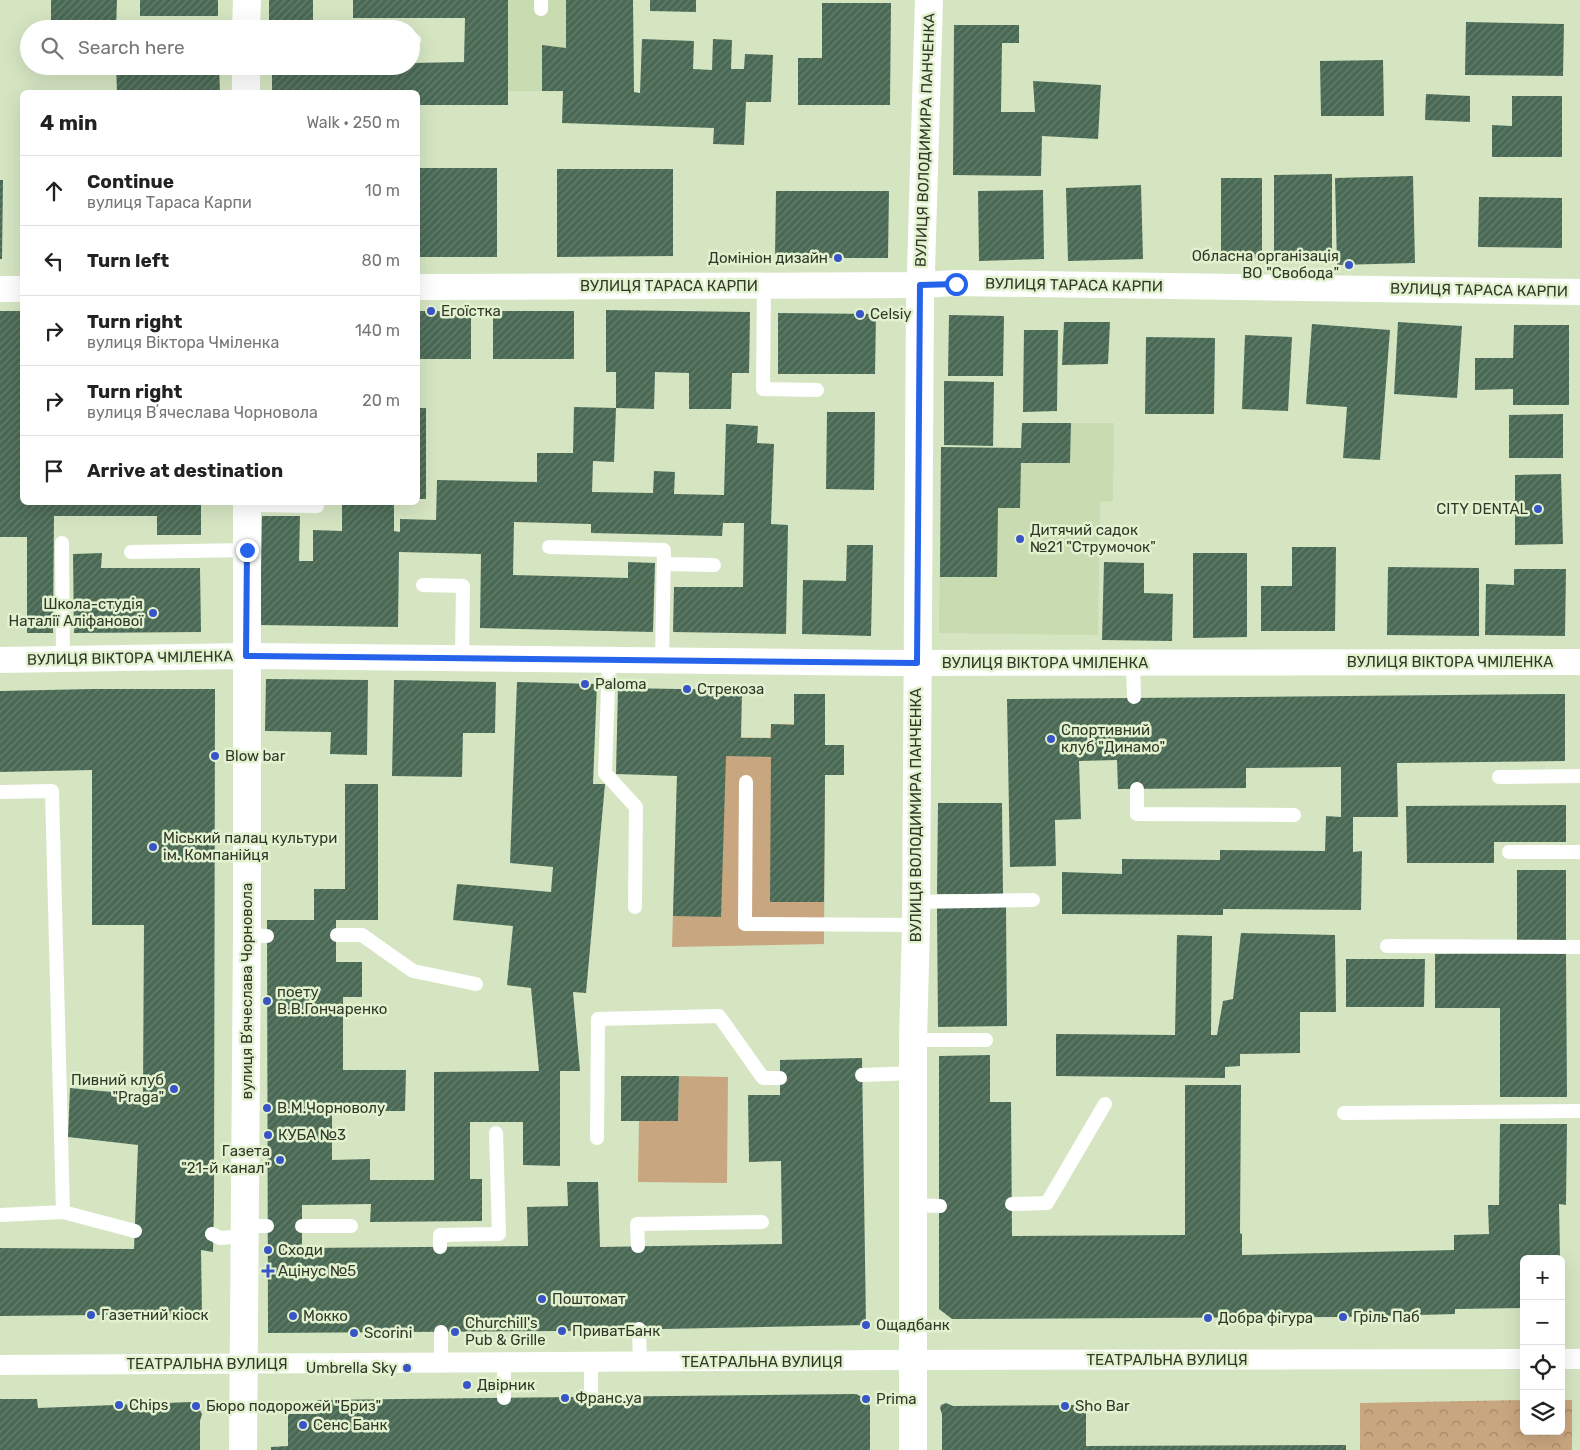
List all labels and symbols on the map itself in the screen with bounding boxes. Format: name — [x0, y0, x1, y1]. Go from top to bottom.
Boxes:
street label: ВУЛИЦЯ ВОЛОДИМИРА ПАНЧЕНКА — [912, 13, 938, 267]
place label: Обласна організація ВО "Свобода" — [1192, 247, 1339, 282]
place label: Домініон дизайн — [708, 249, 828, 267]
marker: Домініон дизайн — [832, 252, 844, 264]
marker: Обласна організація ВО "Свобода" — [1343, 259, 1355, 271]
route start — [945, 273, 968, 296]
street label: ВУЛИЦЯ ТАРАСА КАРПИ — [985, 274, 1163, 296]
street label: ВУЛИЦЯ ТАРАСА КАРПИ — [580, 277, 758, 295]
street label: ВУЛИЦЯ ТАРАСА КАРПИ — [1390, 279, 1568, 301]
place label: Егоїстка — [441, 302, 501, 320]
marker: Егоїстка — [425, 305, 437, 317]
place label: Celsiy — [870, 305, 912, 323]
marker: Celsiy — [854, 308, 866, 320]
place label: CITY DENTAL — [1436, 500, 1529, 518]
marker: CITY DENTAL — [1532, 503, 1544, 515]
place label: Дитячий садок №21 "Струмочок" — [1030, 521, 1156, 556]
marker: Дитячий садок №21 "Струмочок" — [1014, 533, 1026, 545]
route end — [236, 539, 259, 562]
place label: Школа-студія Наталії Аліфанової — [9, 595, 143, 630]
marker: Школа-студія Наталії Аліфанової — [147, 607, 159, 619]
street label: ВУЛИЦЯ ВІКТОРА ЧМІЛЕНКА — [27, 647, 233, 669]
street label: ВУЛИЦЯ ВІКТОРА ЧМІЛЕНКА — [1347, 653, 1553, 671]
street label: ВУЛИЦЯ ВІКТОРА ЧМІЛЕНКА — [942, 654, 1148, 672]
place label: Paloma — [595, 675, 647, 693]
marker: Paloma — [579, 678, 591, 690]
place label: Стрекоза — [697, 680, 764, 698]
marker: Стрекоза — [681, 683, 693, 695]
street label: ВУЛИЦЯ ВОЛОДИМИРА ПАНЧЕНКА — [907, 688, 925, 942]
place label: Спортивний клуб "Динамо" — [1061, 721, 1165, 756]
marker: Спортивний клуб "Динамо" — [1045, 733, 1057, 745]
place label: Blow bar — [225, 747, 286, 765]
marker: Blow bar — [209, 750, 221, 762]
place label: Міський палац культури ім. Компанійця — [163, 829, 337, 864]
marker: Міський палац культури ім. Компанійця — [147, 841, 159, 853]
street label: вулиця Вʼячеслава Чорновола — [238, 883, 256, 1099]
place label: поету В.В.Гончаренко — [277, 983, 387, 1018]
marker: поету В.В.Гончаренко — [261, 995, 273, 1007]
place label: Пивний клуб "Praga" — [71, 1071, 164, 1106]
marker: Пивний клуб "Praga" — [168, 1083, 180, 1095]
place label: В.М.Чорноволу — [277, 1099, 385, 1117]
marker: В.М.Чорноволу — [261, 1102, 273, 1114]
place label: КУБА №3 — [278, 1126, 346, 1144]
marker: КУБА №3 — [262, 1129, 274, 1141]
place label: Газета "21-й канал" — [181, 1142, 270, 1177]
marker: Газета "21-й канал" — [274, 1154, 286, 1166]
place label: Сходи — [278, 1241, 323, 1259]
marker: Сходи — [262, 1244, 274, 1256]
place label: Ацінус №5 — [278, 1262, 356, 1280]
marker: Ацінус №5 — [262, 1265, 274, 1277]
place label: Поштомат — [552, 1290, 626, 1308]
marker: Поштомат — [536, 1293, 548, 1305]
place label: Газетний кіоск — [101, 1306, 209, 1324]
place label: Мокко — [303, 1307, 348, 1325]
place label: Гріль Паб — [1353, 1308, 1420, 1326]
marker: Газетний кіоск — [85, 1309, 97, 1321]
place label: Добра фігура — [1218, 1309, 1313, 1327]
marker: Мокко — [287, 1310, 299, 1322]
marker: Гріль Паб — [1337, 1311, 1349, 1323]
marker: Добра фігура — [1202, 1312, 1214, 1324]
place label: Churchill's Pub & Grille — [465, 1314, 546, 1349]
place label: Ощадбанк — [876, 1316, 950, 1334]
marker: Ощадбанк — [860, 1319, 872, 1331]
place label: ПриватБанк — [572, 1322, 660, 1340]
place label: Scorini — [364, 1324, 412, 1342]
marker: ПриватБанк — [556, 1325, 568, 1337]
marker: Churchill's Pub & Grille — [449, 1326, 461, 1338]
marker: Scorini — [348, 1327, 360, 1339]
street label: ТЕАТРАЛЬНА ВУЛИЦЯ — [1086, 1351, 1248, 1369]
street label: ТЕАТРАЛЬНА ВУЛИЦЯ — [681, 1353, 843, 1371]
street label: ТЕАТРАЛЬНА ВУЛИЦЯ — [126, 1355, 288, 1373]
place label: Umbrella Sky — [306, 1359, 397, 1377]
marker: Umbrella Sky — [401, 1362, 413, 1374]
place label: Двірник — [477, 1376, 535, 1394]
marker: Двірник — [461, 1379, 473, 1391]
place label: Франс.уа — [575, 1389, 642, 1407]
place label: Prima — [876, 1390, 917, 1408]
marker: Франс.уа — [559, 1392, 571, 1404]
marker: Prima — [860, 1393, 872, 1405]
place label: Chips — [129, 1396, 169, 1414]
place label: Бюро подорожей "Бриз" — [206, 1397, 381, 1415]
place label: Sho Bar — [1075, 1397, 1130, 1415]
marker: Chips — [113, 1399, 125, 1411]
marker: Бюро подорожей "Бриз" — [190, 1400, 202, 1412]
marker: Sho Bar — [1059, 1400, 1071, 1412]
place label: Сенс Банк — [313, 1416, 388, 1434]
marker: Сенс Банк — [297, 1419, 309, 1431]

